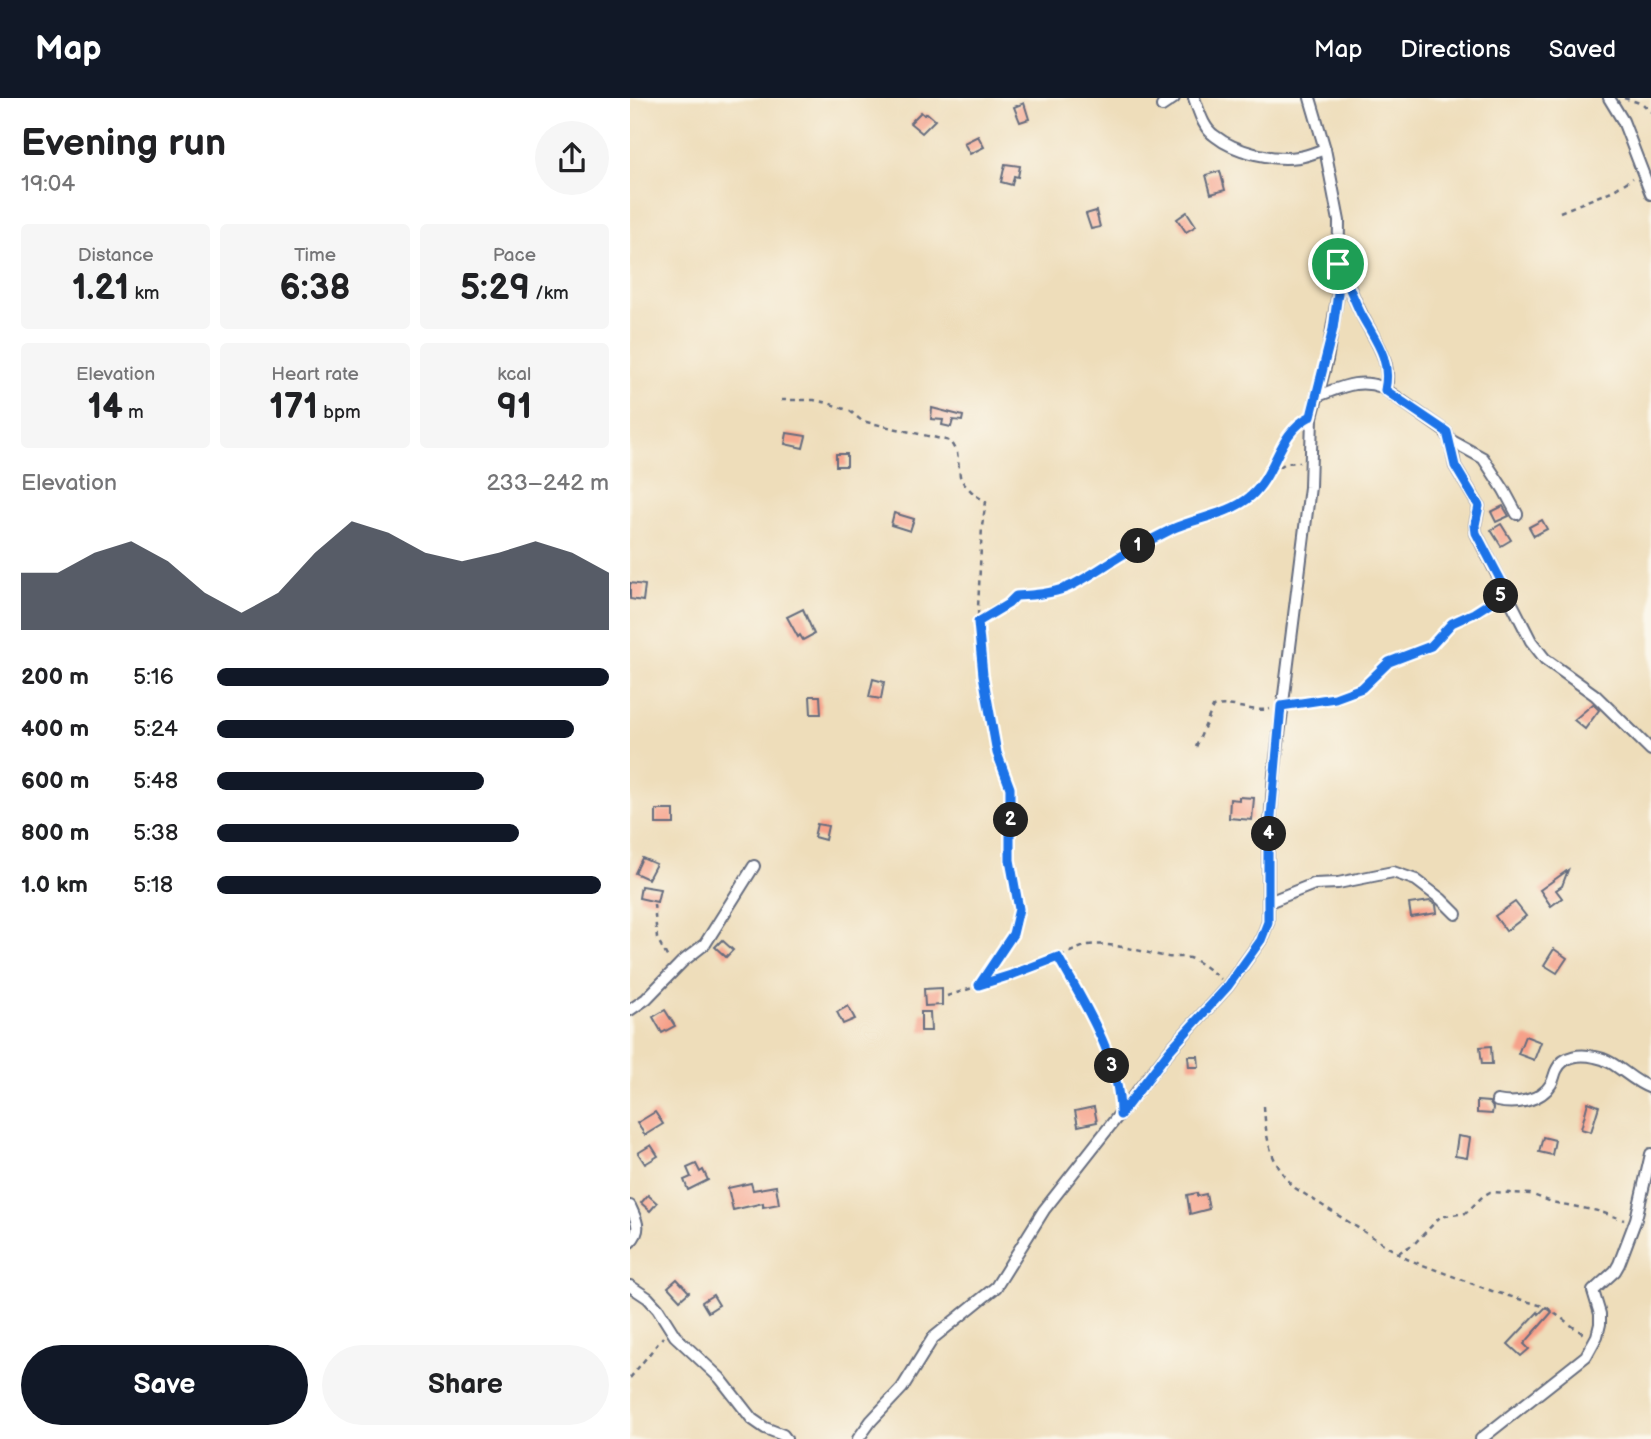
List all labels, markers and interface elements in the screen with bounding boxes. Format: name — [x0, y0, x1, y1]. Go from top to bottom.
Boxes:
text: Map — [35, 29, 101, 69]
text: Map — [1314, 35, 1362, 64]
text: Directions — [1400, 35, 1511, 64]
text: Saved — [1549, 35, 1616, 64]
text: Evening run — [21, 121, 226, 166]
button: share — [535, 121, 609, 195]
text: 19:04 — [21, 170, 75, 198]
pin — [1308, 234, 1368, 294]
text: Distance — [78, 244, 154, 267]
text: Time — [294, 244, 336, 267]
text: Pace — [493, 244, 536, 267]
icon: arrive — [1319, 245, 1357, 283]
text: 1.21 — [72, 267, 129, 310]
text: 6:38 — [279, 267, 351, 310]
text: 5:29 — [460, 267, 530, 310]
text: km — [129, 282, 159, 305]
text: /km — [530, 282, 569, 305]
text: Elevation — [76, 363, 155, 386]
text: Heart rate — [271, 363, 359, 386]
text: kcal — [497, 363, 531, 386]
text: 14 — [88, 386, 123, 429]
text: 171 — [269, 386, 318, 429]
text: 91 — [497, 386, 532, 429]
text: m — [123, 401, 144, 424]
text: bpm — [318, 401, 361, 424]
text: Elevation — [21, 469, 117, 497]
text: 233–242 m — [486, 469, 609, 497]
pin: 1 — [1120, 528, 1156, 564]
text: 1 — [1134, 534, 1142, 557]
pin: 5 — [1484, 578, 1518, 614]
text: 5 — [1495, 584, 1506, 607]
text: 200 m — [21, 663, 89, 691]
text: 5:16 — [133, 663, 174, 691]
text: 400 m — [21, 715, 89, 743]
text: 5:24 — [133, 715, 178, 743]
text: 600 m — [21, 767, 89, 795]
text: 5:48 — [133, 767, 178, 795]
pin: 2 — [994, 802, 1028, 838]
text: 2 — [1005, 808, 1016, 831]
pin: 4 — [1252, 816, 1286, 852]
text: 800 m — [21, 819, 89, 847]
text: 5:38 — [133, 819, 178, 847]
text: 4 — [1263, 822, 1274, 845]
text: 1.0 km — [21, 871, 88, 899]
text: 5:18 — [133, 871, 173, 899]
pin: 3 — [1094, 1048, 1130, 1084]
text: 3 — [1106, 1054, 1117, 1077]
button: Save — [21, 1345, 308, 1425]
button: Share — [322, 1345, 609, 1425]

